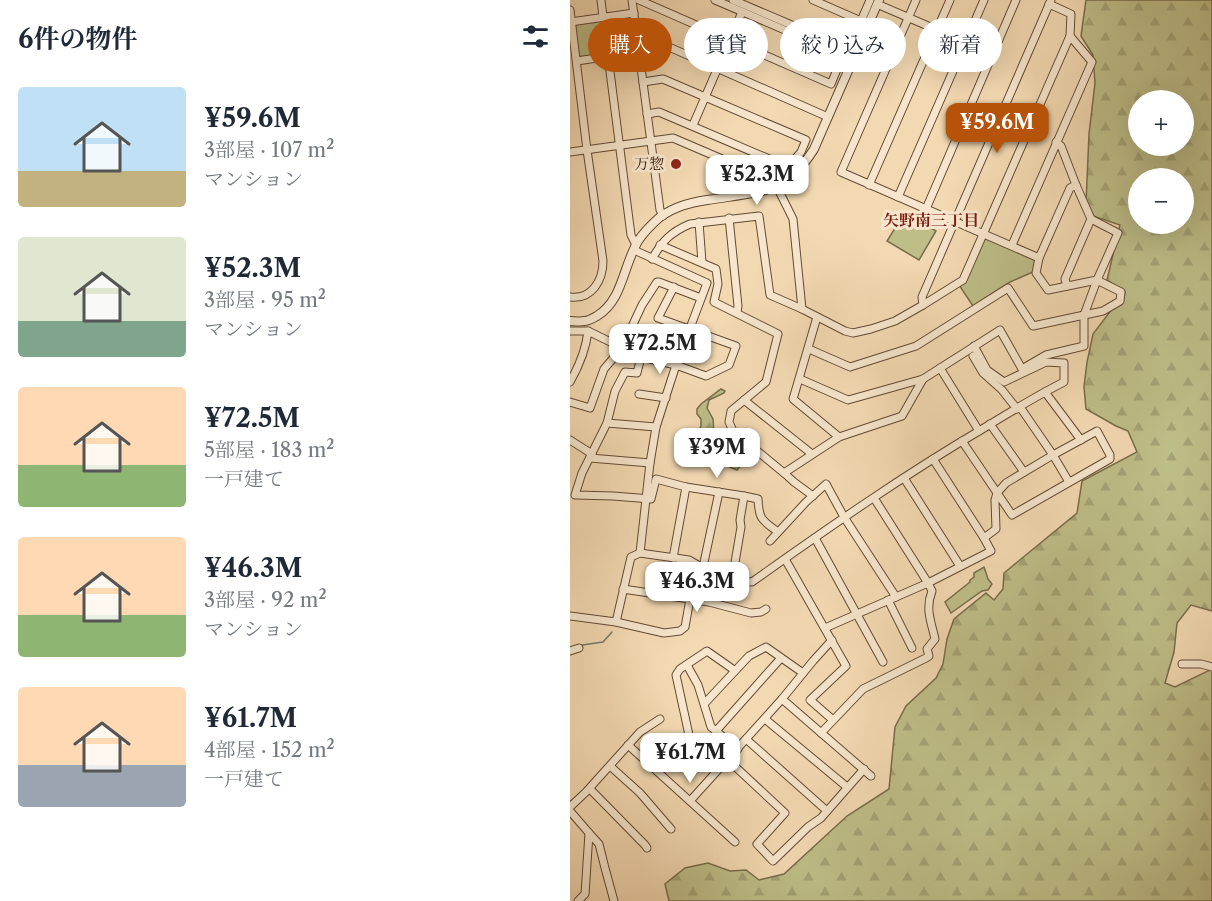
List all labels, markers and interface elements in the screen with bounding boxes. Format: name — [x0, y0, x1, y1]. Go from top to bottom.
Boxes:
chip: 購入 — [588, 18, 672, 72]
chip: 賃貸 — [684, 18, 768, 72]
chip: 絞り込み — [780, 18, 906, 72]
chip: 新着 — [918, 18, 1002, 72]
icon: filters — [519, 20, 552, 53]
text: 6件の物件 — [18, 23, 138, 55]
map controls — [1128, 90, 1194, 234]
button: + — [1128, 90, 1194, 156]
text: ¥59.6M — [204, 102, 301, 134]
pin: ¥59.6M — [948, 103, 1046, 154]
text: ¥59.6M — [960, 110, 1034, 134]
icon: home — [66, 111, 138, 183]
text: 3部屋 · 107 m² — [204, 138, 334, 162]
place label: 万惣 — [634, 154, 664, 173]
pin: ¥52.3M — [708, 155, 806, 206]
marker: 万惣 — [669, 157, 683, 171]
text: ¥52.3M — [720, 162, 794, 186]
text: マンション — [204, 167, 303, 191]
button: − — [1128, 168, 1194, 234]
district label: 矢野南三丁目 — [883, 210, 979, 230]
text: ¥52.3M — [204, 252, 301, 284]
icon: home — [66, 261, 138, 333]
text: 3部屋 · 95 m² — [204, 288, 326, 312]
text: マンション — [204, 317, 303, 341]
pin: ¥72.5M — [611, 324, 709, 375]
text: ¥72.5M — [623, 331, 697, 355]
text: ¥72.5M — [204, 402, 300, 434]
icon: home — [66, 411, 138, 483]
pin: ¥39M — [681, 428, 753, 479]
text: ¥39M — [688, 435, 746, 459]
text: 5部屋 · 183 m² — [204, 438, 335, 462]
text: 一戸建て — [204, 467, 284, 491]
text: ¥46.3M — [204, 552, 302, 584]
icon: home — [66, 561, 138, 633]
pin: ¥46.3M — [648, 562, 746, 613]
text: ¥46.3M — [659, 569, 735, 593]
text: 3部屋 · 92 m² — [204, 588, 327, 612]
text: マンション — [204, 617, 303, 641]
text: ¥61.7M — [204, 702, 297, 734]
icon: home — [66, 711, 138, 783]
pin: ¥61.7M — [641, 733, 739, 784]
text: 4部屋 · 152 m² — [204, 738, 335, 762]
text: ¥61.7M — [654, 740, 726, 764]
text: 一戸建て — [204, 767, 284, 791]

